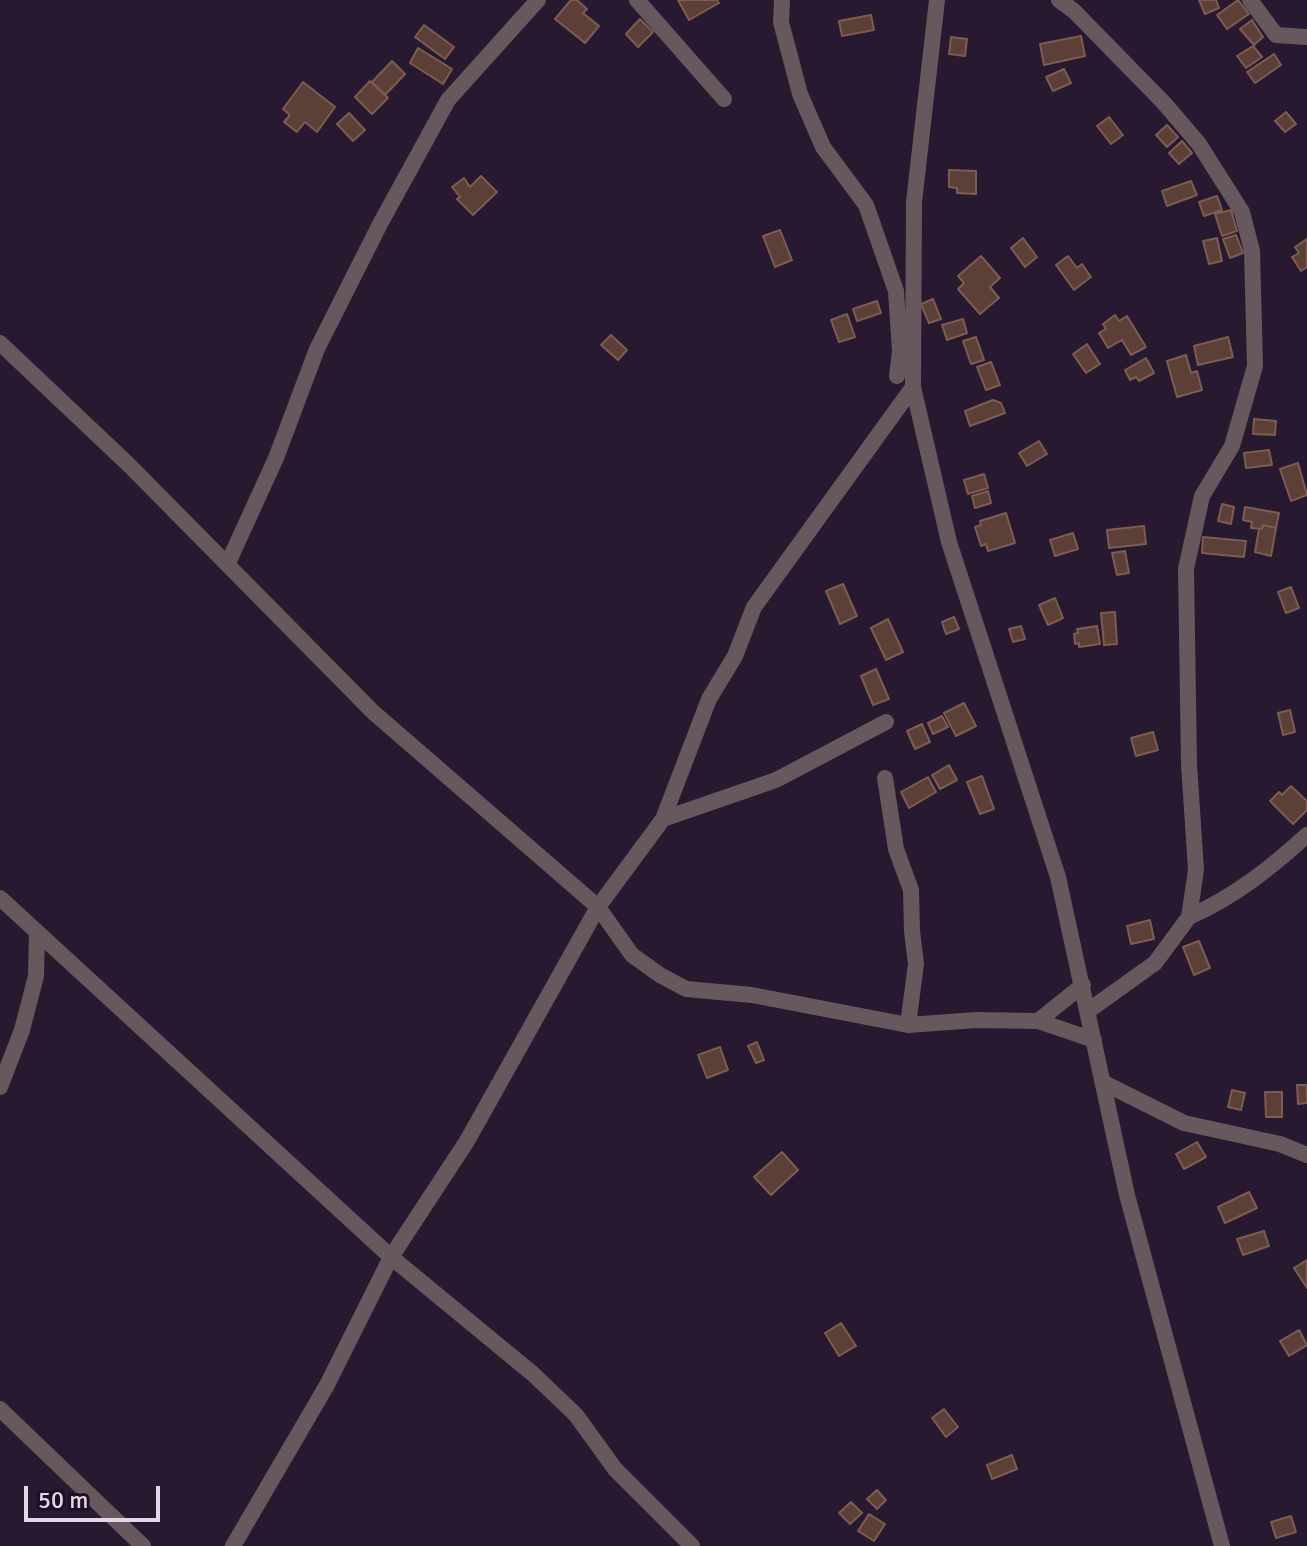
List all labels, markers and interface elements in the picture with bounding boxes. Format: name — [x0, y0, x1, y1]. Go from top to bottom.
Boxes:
scale bar — [28, 1470, 164, 1520]
text: 50 m — [38, 1485, 88, 1515]

